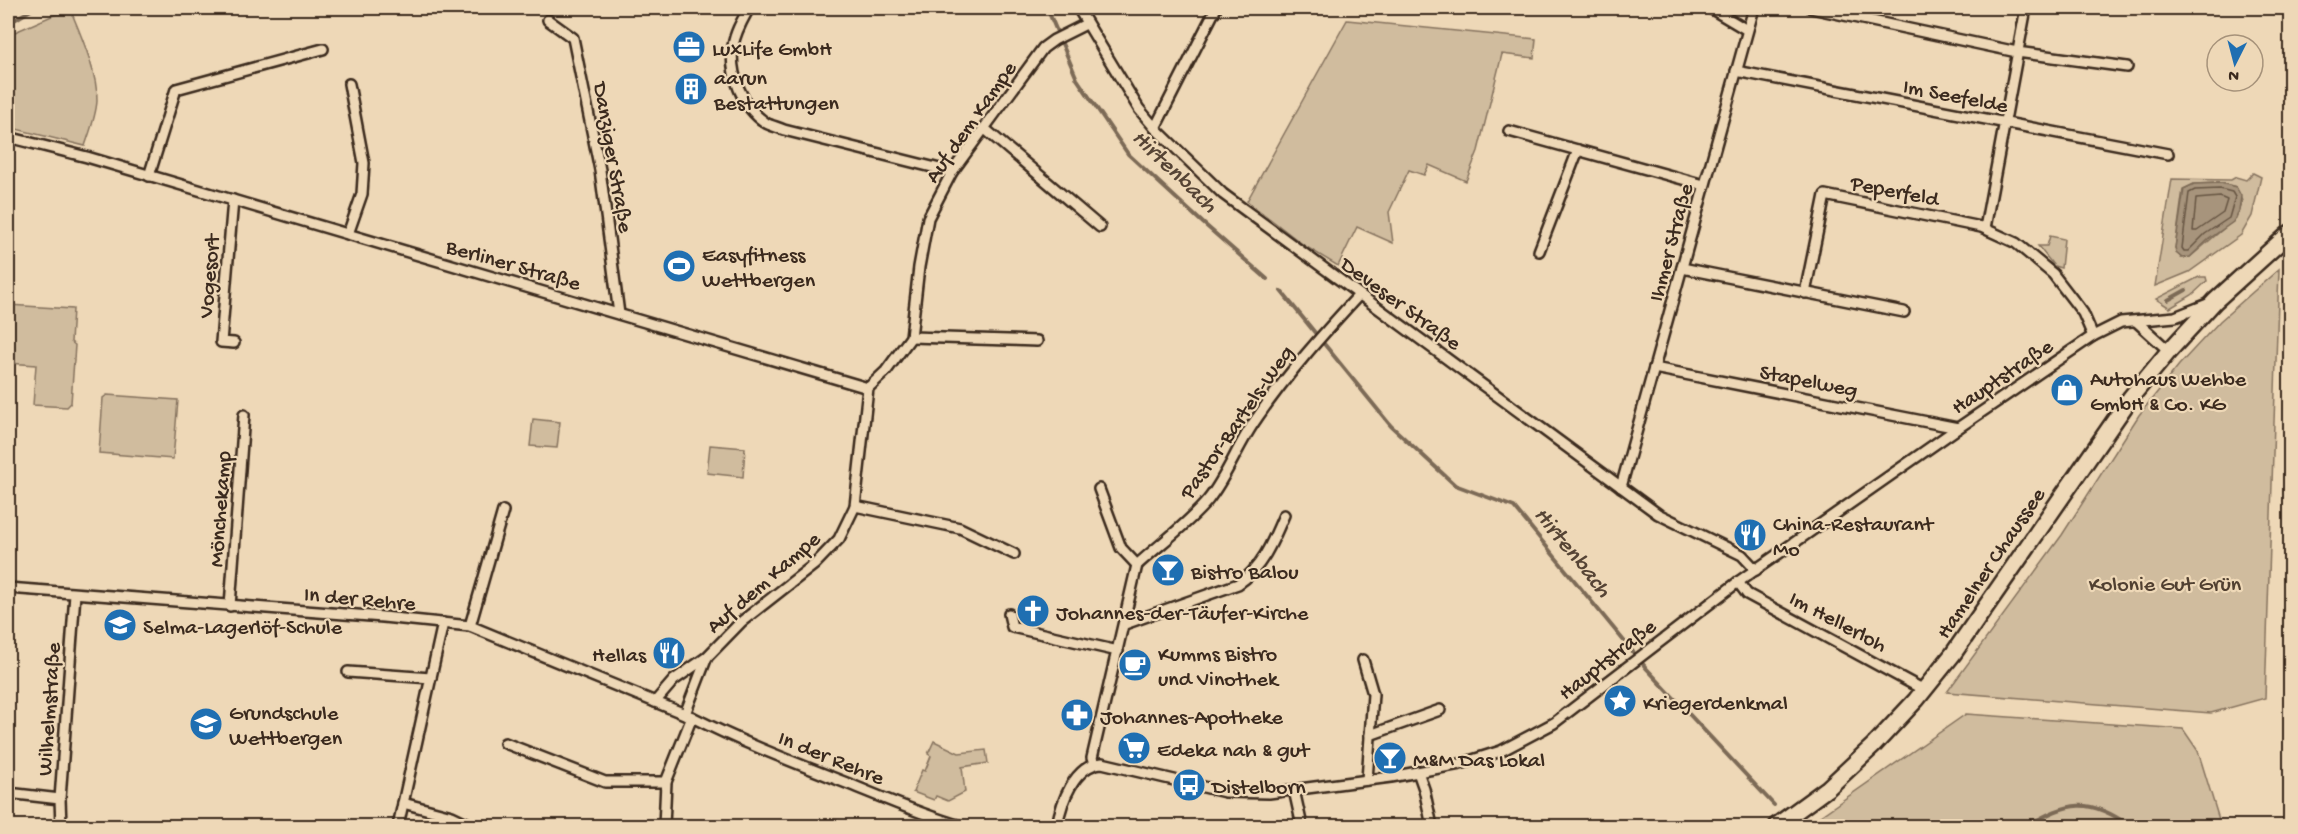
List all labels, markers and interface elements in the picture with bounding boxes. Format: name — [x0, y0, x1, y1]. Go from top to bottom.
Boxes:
office icon: LuxLife GmbH — [671, 29, 707, 65]
north arrow — [2205, 33, 2265, 93]
place label: LuxLife GmbH — [712, 38, 832, 64]
street label: Auf dem Kampe — [921, 57, 1024, 189]
text: N — [2227, 64, 2240, 84]
place label: aarun Bestattungen — [713, 67, 840, 118]
building icon: aarun Bestattungen — [673, 71, 709, 107]
street label: Im Seefelde — [1901, 75, 2010, 121]
street label: Danziger Straße — [585, 78, 637, 236]
water label: Hirtenbach — [1125, 125, 1223, 221]
street label: Peperfeld — [1847, 171, 1943, 215]
street label: Ihmer Straße — [1645, 181, 1701, 305]
street label: Vogesort — [194, 231, 228, 320]
street label: Berliner Straße — [442, 235, 584, 299]
place label: Easyfitness Wettbergen — [702, 244, 816, 295]
sports icon: Easyfitness Wettbergen — [661, 248, 697, 284]
street label: Deveser Straße — [1332, 251, 1466, 358]
street label: Hauptstraße — [1948, 335, 2059, 422]
street label: Pastor-Bartels-Weg — [1175, 341, 1301, 506]
street label: Stapelweg — [1757, 361, 1859, 405]
place label: Autohaus Wehbe GmbH & Co. KG — [2090, 368, 2247, 419]
shop icon: Autohaus Wehbe GmbH & Co. KG — [2049, 372, 2085, 408]
street label: Mönchekamp — [205, 450, 239, 568]
street label: Hamelner Chaussee — [1932, 483, 2053, 645]
water label: Hirtenbach — [1526, 502, 1617, 605]
place label: China-Restaurant Mo — [1773, 513, 1935, 564]
restaurant icon: China-Restaurant Mo — [1732, 517, 1768, 553]
street label: Auf dem Kampe — [702, 527, 827, 641]
bar icon: Bistro Balou — [1150, 552, 1186, 588]
place label: Bistro Balou — [1190, 561, 1299, 587]
park label: Kolonie Gut Grün — [2089, 573, 2242, 599]
street label: In der Rehre — [303, 583, 417, 619]
street label: Im Hellerloh — [1784, 587, 1891, 660]
church icon: Johannes-der-Täufer-Kirche — [1015, 593, 1051, 629]
place label: Johannes-der-Täufer-Kirche — [1056, 602, 1309, 628]
school or university icon: Selma-Lagerlöf-Schule — [102, 607, 138, 643]
street label: Hauptstraße — [1554, 615, 1663, 707]
place label: Selma-Lagerlöf-Schule — [143, 616, 343, 642]
restaurant icon: Hellas — [651, 635, 687, 671]
street label: Wilhelmstraße — [33, 641, 69, 777]
place label: Kumms Bistro und Vinothek — [1158, 643, 1280, 694]
place label: Hellas — [592, 644, 647, 670]
cafe icon: Kumms Bistro und Vinothek — [1117, 647, 1153, 683]
place icon: Kriegerdenkmal — [1602, 683, 1638, 719]
place label: Kriegerdenkmal — [1643, 692, 1788, 718]
pharmacy icon: Johannes-Apotheke — [1059, 697, 1095, 733]
place label: Grundschule Wettbergen — [229, 702, 343, 753]
school or university icon: Grundschule Wettbergen — [188, 706, 224, 742]
place label: Johannes-Apotheke — [1100, 706, 1284, 732]
street label: In der Rehre — [774, 727, 888, 793]
supermarket icon: Edeka nah & gut — [1116, 730, 1152, 766]
place label: Edeka nah & gut — [1157, 739, 1311, 765]
bar icon: M&M Das Lokal — [1372, 740, 1408, 776]
place label: M&M Das Lokal — [1413, 749, 1545, 775]
bus stop icon: Distelborn — [1171, 767, 1207, 803]
place label: Distelborn — [1210, 776, 1306, 802]

